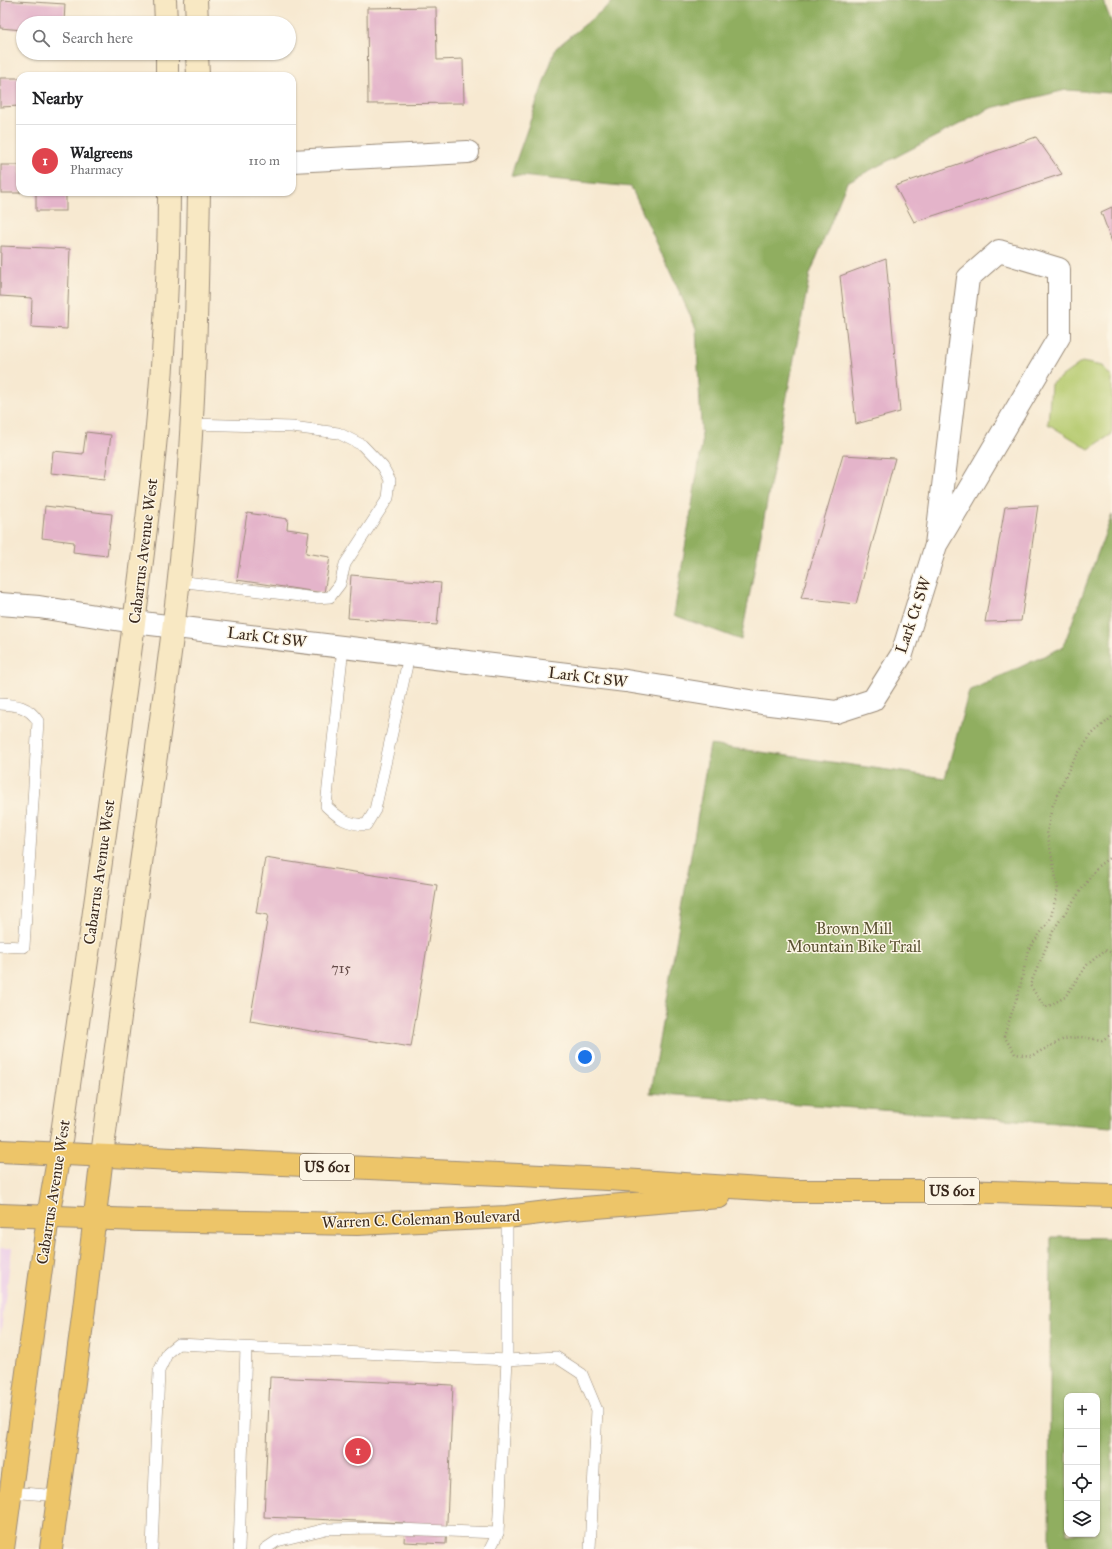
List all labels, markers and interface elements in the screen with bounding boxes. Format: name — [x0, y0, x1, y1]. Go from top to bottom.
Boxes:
search box — [16, 16, 296, 60]
icon: search — [30, 27, 52, 49]
text: Search here — [62, 29, 133, 47]
text: Nearby — [32, 88, 83, 109]
text: Walgreens — [70, 144, 133, 162]
text: 1 — [42, 153, 48, 169]
text: 110 m — [248, 153, 280, 169]
text: Pharmacy — [70, 162, 123, 178]
street label: Cabarrus Avenue West — [125, 477, 161, 625]
street label: Lark Ct SW — [891, 573, 935, 656]
street label: Lark Ct SW — [226, 623, 309, 651]
street label: Lark Ct SW — [547, 663, 630, 691]
street label: Cabarrus Avenue West — [79, 798, 119, 946]
park label: Brown Mill Mountain Bike Trail — [787, 919, 922, 956]
house number: 715 — [331, 960, 351, 977]
your location — [575, 1047, 595, 1067]
street label: Cabarrus Avenue West — [32, 1118, 74, 1266]
road number: US 601 — [300, 1154, 354, 1180]
road number: US 601 — [925, 1178, 979, 1204]
street label: Warren C. Coleman Boulevard — [322, 1206, 520, 1232]
map controls — [1064, 1393, 1100, 1537]
button: + — [1064, 1393, 1100, 1429]
button: − — [1064, 1429, 1100, 1465]
pin: 1 — [345, 1436, 371, 1466]
button: locate — [1064, 1465, 1100, 1501]
button: layers — [1064, 1501, 1100, 1537]

